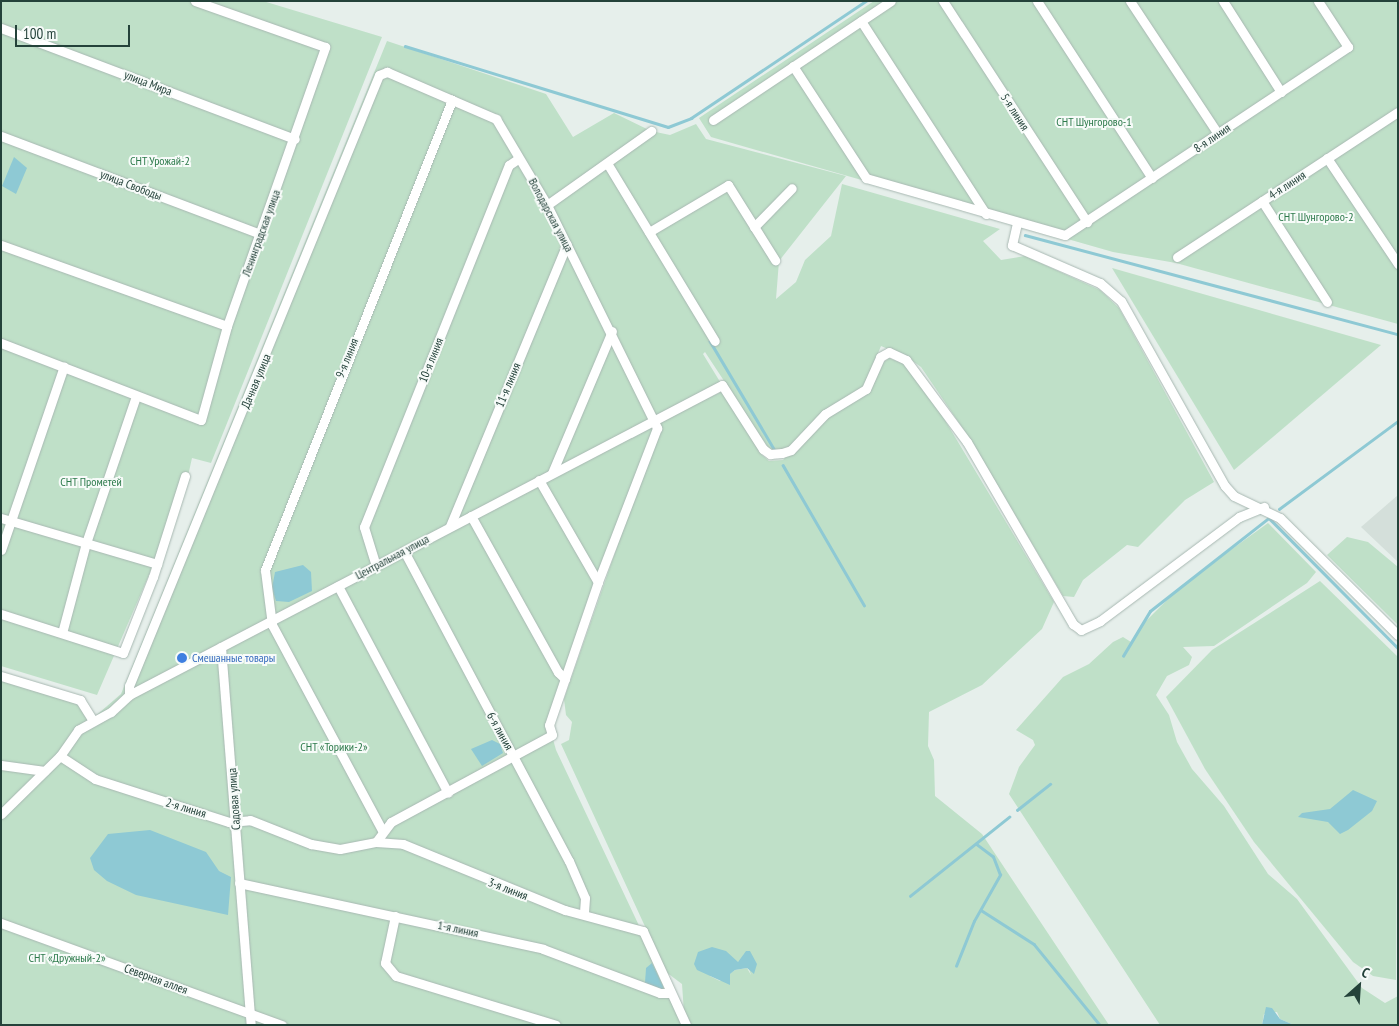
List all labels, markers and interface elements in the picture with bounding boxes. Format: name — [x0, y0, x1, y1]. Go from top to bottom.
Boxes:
scale bar — [18, 15, 132, 47]
text: 100 m — [23, 24, 56, 43]
street label: улица Мира — [122, 67, 174, 99]
street label: 5-я линия — [998, 91, 1032, 133]
park label: СНТ Шунгорово-1 — [1056, 115, 1132, 129]
street label: 8-я линия — [1191, 120, 1233, 156]
park label: СНТ Урожай-2 — [130, 154, 190, 168]
street label: улица Свободы — [98, 167, 164, 203]
street label: 4-я линия — [1266, 168, 1308, 202]
street label: Володарская улица — [525, 176, 577, 254]
street label: Ленинградская улица — [239, 188, 283, 278]
park label: СНТ Шунгорово-2 — [1278, 210, 1354, 224]
street label: 9-я линия — [333, 336, 361, 380]
street label: 10-я линия — [416, 336, 446, 384]
street label: Дачная улица — [238, 352, 274, 410]
street label: 11-я линия — [492, 361, 524, 409]
park label: СНТ Прометей — [60, 475, 122, 489]
street label: Центральная улица — [353, 531, 431, 583]
place label: Смешанные товары — [192, 651, 275, 665]
marker: Смешанные товары — [176, 652, 188, 664]
street label: 6-я линия — [484, 709, 516, 753]
park label: СНТ «Торики-2» — [300, 740, 368, 754]
street label: Садовая улица — [225, 767, 243, 831]
street label: 2-я линия — [164, 795, 208, 821]
street label: 3-я линия — [486, 875, 530, 903]
street label: 1-я линия — [436, 918, 480, 940]
park label: СНТ «Дружный-2» — [28, 951, 106, 965]
street label: Северная аллея — [122, 961, 190, 997]
north arrow — [1334, 961, 1384, 1011]
text: С — [1359, 963, 1372, 982]

